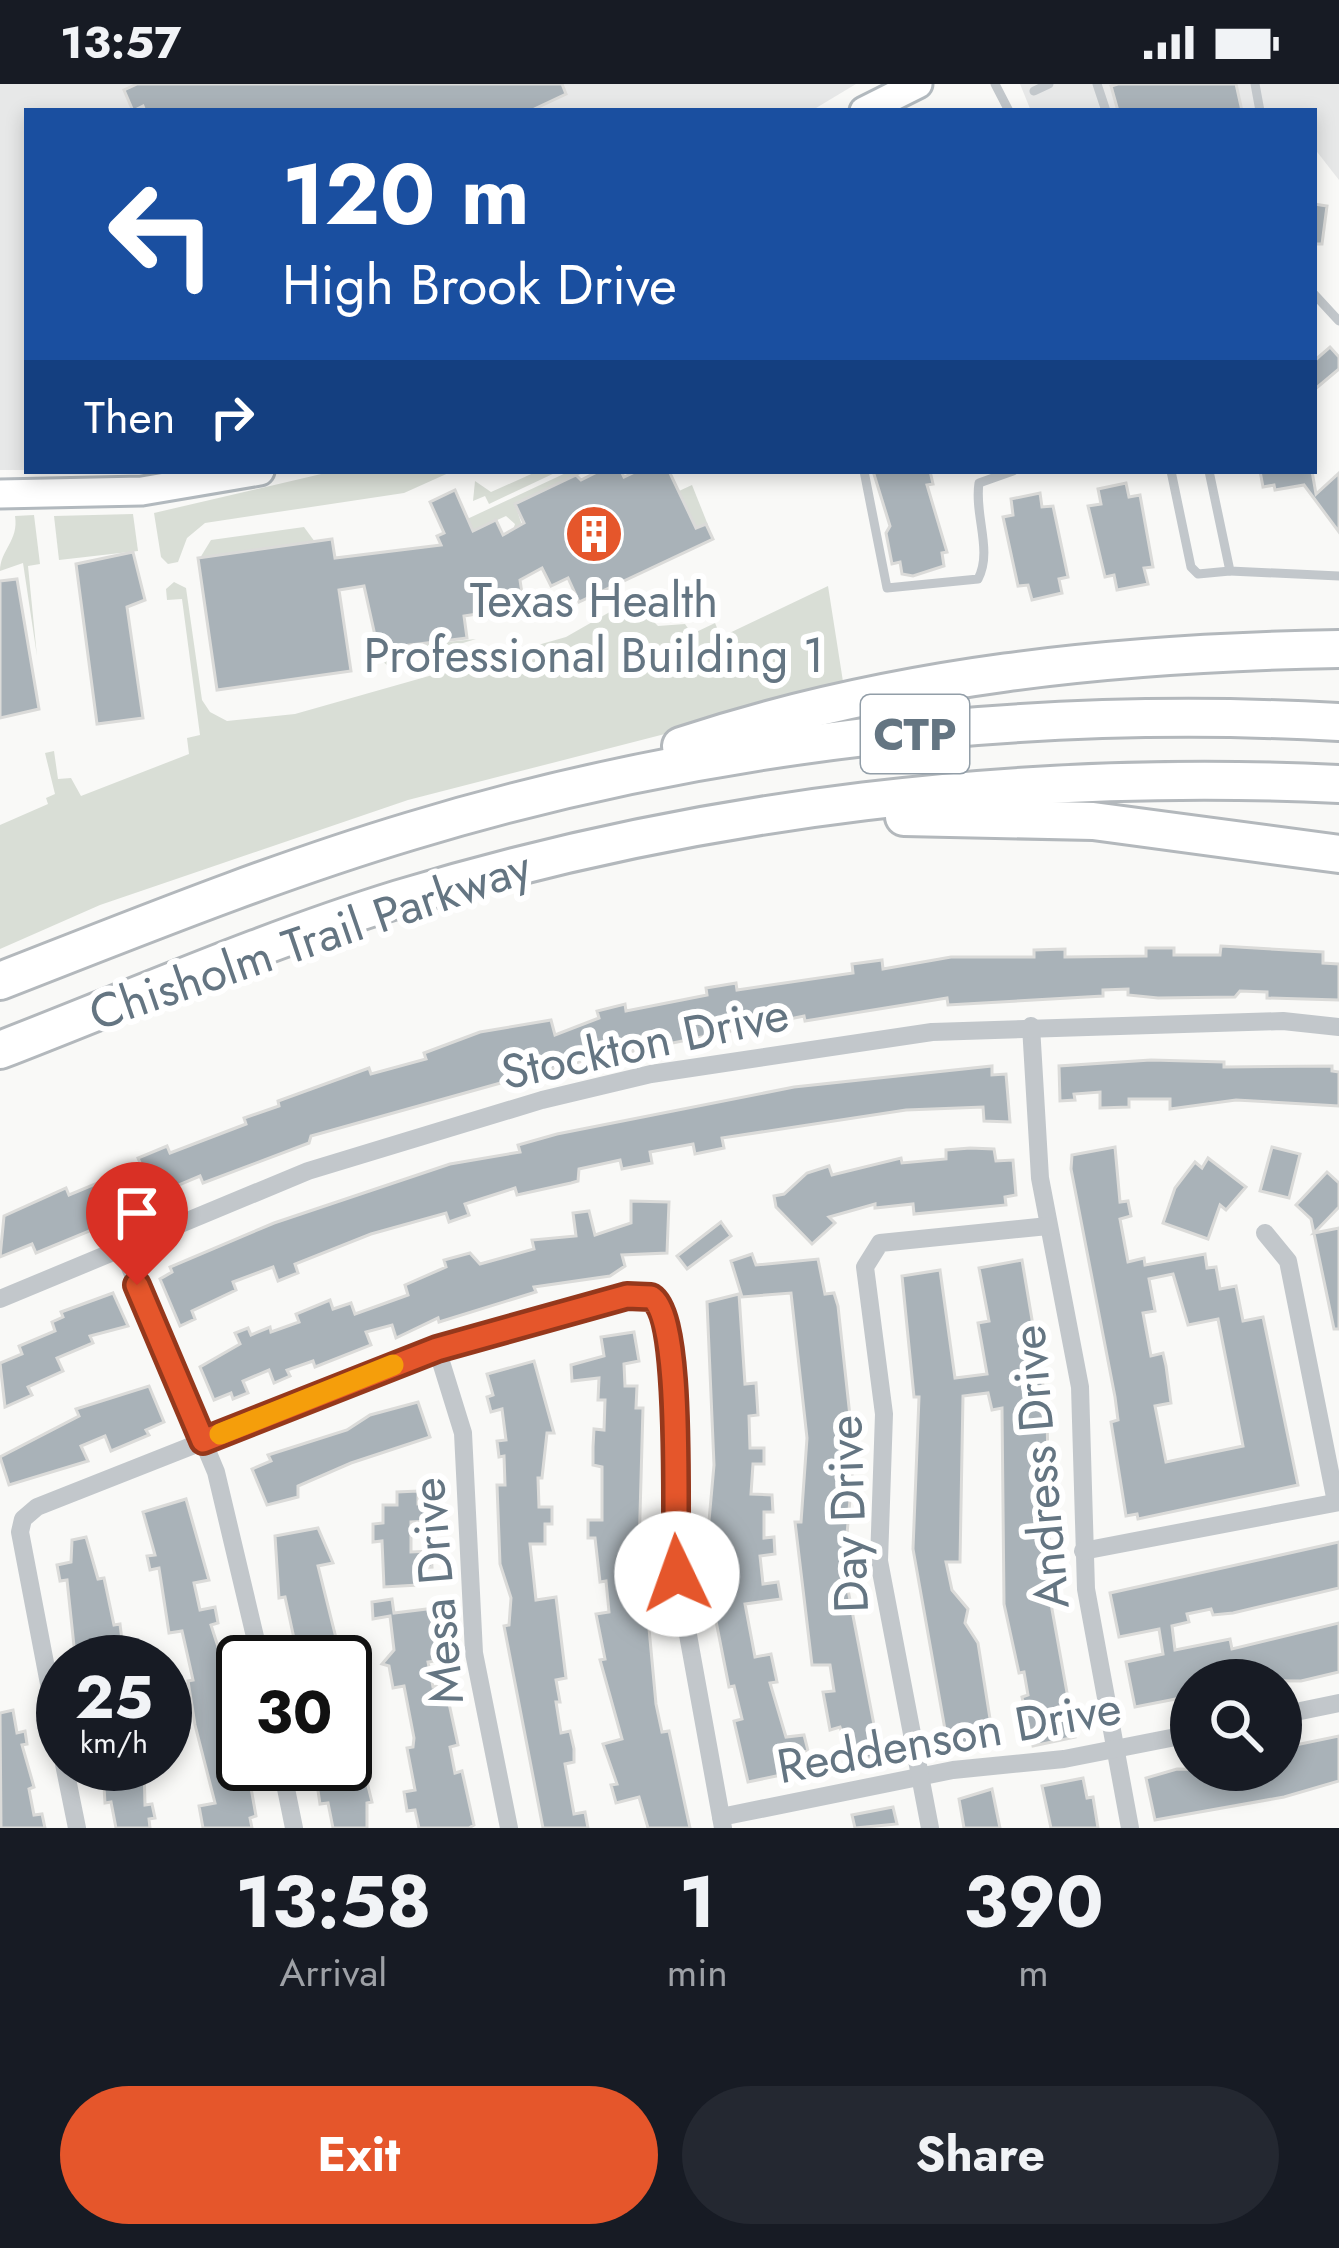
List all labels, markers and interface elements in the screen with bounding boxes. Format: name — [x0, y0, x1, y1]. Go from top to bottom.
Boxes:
text: 13:57 — [60, 10, 182, 75]
text: 120 m — [282, 134, 530, 256]
icon: left — [84, 156, 240, 312]
text: High Brook Drive — [282, 246, 677, 324]
icon: right — [199, 384, 265, 450]
text: Then — [84, 385, 175, 450]
building icon: Texas Health Professional Building 1 — [563, 503, 625, 565]
place label: Texas Health Professional Building 1 — [364, 566, 824, 690]
road number: CTP — [861, 695, 969, 773]
street label: Chisholm Trail Parkway — [80, 832, 541, 1048]
street label: Stockton Drive — [495, 979, 795, 1107]
pin — [86, 1162, 188, 1285]
icon: arrive — [104, 1180, 170, 1246]
street label: Andress Drive — [993, 1322, 1087, 1612]
street label: Day Drive — [810, 1414, 886, 1614]
street label: Mesa Drive — [393, 1475, 481, 1707]
position arrow — [614, 1511, 740, 1637]
speed limit sign: 30 — [216, 1635, 372, 1791]
text: 25 — [75, 1654, 153, 1741]
map controls — [1170, 1659, 1302, 1791]
button: search — [1170, 1659, 1302, 1791]
street label: Reddenson Drive — [772, 1673, 1126, 1801]
text: km/h — [80, 1721, 148, 1764]
text: 13:58 — [235, 1850, 431, 1954]
text: 1 — [679, 1850, 716, 1954]
text: 390 — [963, 1850, 1104, 1954]
text: Arrival — [280, 1944, 387, 2001]
text: min — [667, 1944, 728, 2001]
text: m — [1018, 1944, 1049, 2001]
button: Exit — [60, 2086, 658, 2224]
button: Share — [682, 2086, 1279, 2224]

